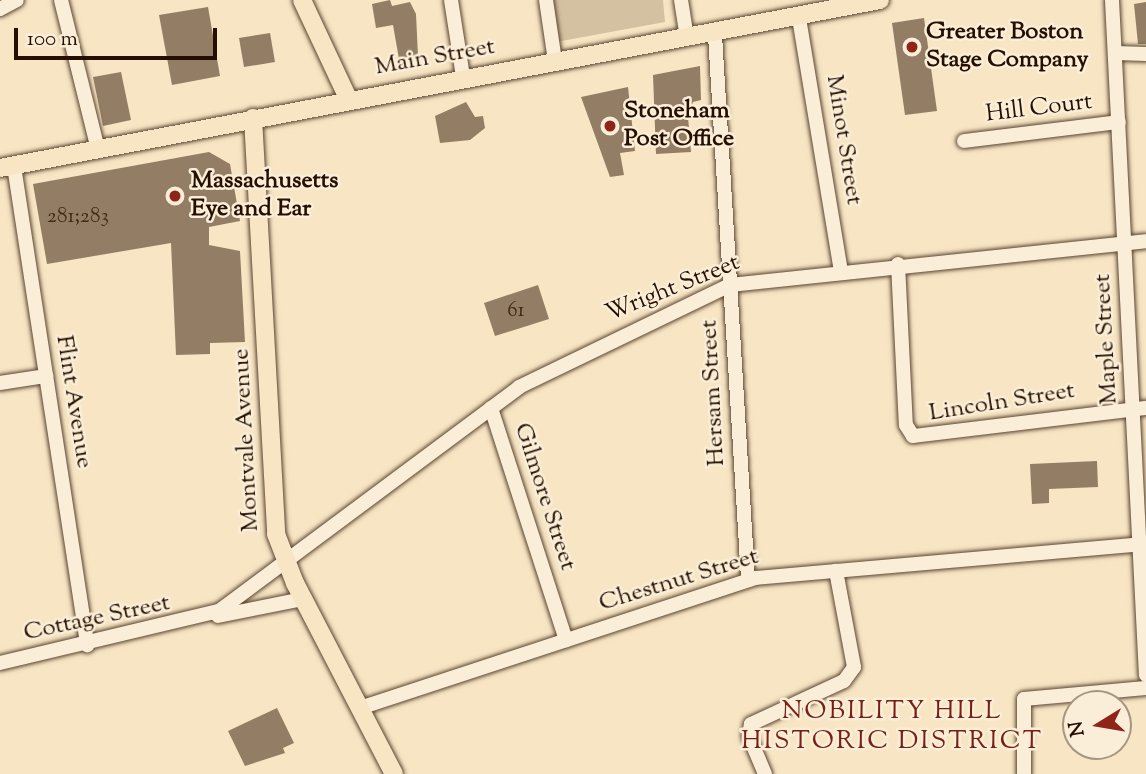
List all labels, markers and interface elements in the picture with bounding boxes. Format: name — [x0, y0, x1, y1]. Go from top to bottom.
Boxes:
scale bar — [18, 14, 220, 58]
place label: Greater Boston Stage Company — [926, 19, 1088, 75]
text: 100 m — [27, 25, 78, 55]
street label: Main Street — [373, 33, 497, 83]
marker: Greater Boston Stage Company — [904, 39, 920, 55]
street label: Minot Street — [819, 73, 867, 207]
street label: Hill Court — [984, 88, 1094, 130]
place label: Stoneham Post Office — [624, 98, 734, 154]
marker: Stoneham Post Office — [602, 118, 618, 134]
place label: Massachusetts Eye and Ear — [191, 168, 338, 224]
marker: Massachusetts Eye and Ear — [165, 186, 185, 206]
house number: 281;283 — [47, 204, 109, 230]
street label: Wright Street — [602, 249, 744, 329]
street label: Maple Street — [1089, 273, 1125, 405]
house number: 61 — [507, 298, 525, 324]
street label: Hersam Street — [696, 319, 732, 467]
street label: Flint Avenue — [48, 333, 98, 471]
street label: Montvale Avenue — [228, 348, 266, 532]
street label: Lincoln Street — [927, 377, 1077, 429]
street label: Gilmore Street — [507, 420, 581, 574]
street label: Chestnut Street — [596, 543, 762, 619]
street label: Cottage Street — [21, 589, 173, 649]
north arrow — [1062, 690, 1132, 760]
district label: NOBILITY HILL HISTORIC DISTRICT — [743, 696, 1041, 758]
text: N — [1063, 719, 1093, 739]

